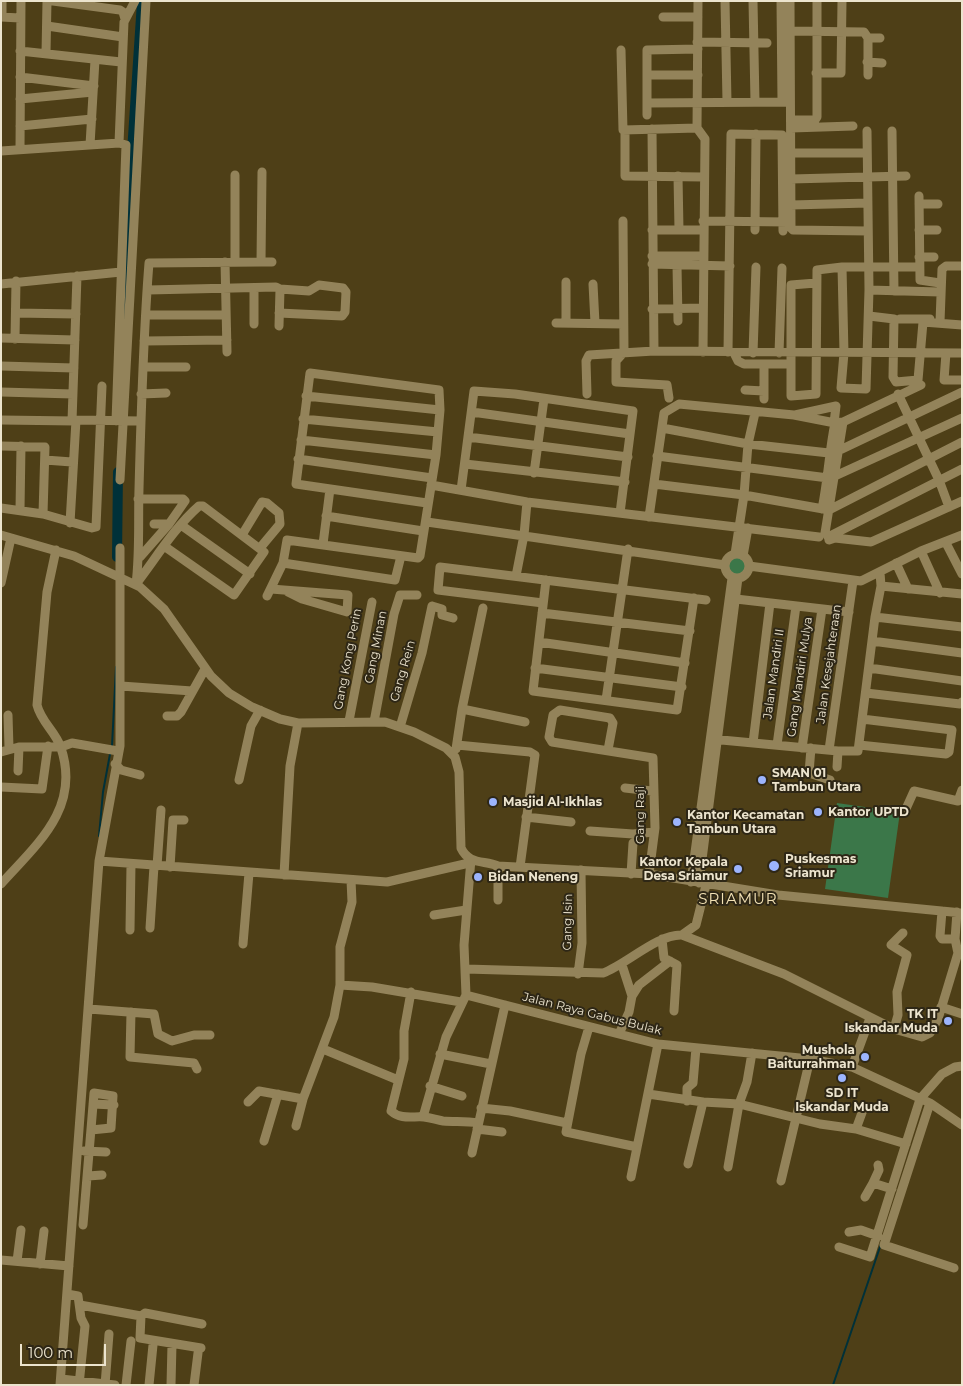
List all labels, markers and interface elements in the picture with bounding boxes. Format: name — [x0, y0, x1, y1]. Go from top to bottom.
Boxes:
street label: Jalan Kesejahteraan — [814, 604, 844, 724]
street label: Gang Kong Perin — [331, 607, 365, 711]
street label: Gang Minan — [362, 609, 390, 685]
street label: Gang Mandiri Mulya — [784, 616, 816, 738]
street label: Jalan Mandiri II — [761, 628, 787, 720]
street label: Gang Rein — [387, 639, 419, 703]
place label: SMAN 01 Tambun Utara — [772, 766, 861, 794]
marker: SMAN 01 Tambun Utara — [756, 774, 768, 786]
street label: Gang Raji — [633, 786, 647, 844]
place label: Masjid Al-Ikhlas — [503, 795, 602, 809]
marker: Masjid Al-Ikhlas — [487, 796, 499, 808]
place label: Kantor UPTD — [828, 805, 909, 819]
marker: Kantor UPTD — [812, 806, 824, 818]
place label: Kantor Kecamatan Tambun Utara — [687, 808, 804, 836]
marker: Kantor Kecamatan Tambun Utara — [671, 816, 683, 828]
place label: Puskesmas Sriamur — [785, 852, 856, 880]
place label: Kantor Kepala Desa Sriamur — [639, 855, 728, 883]
marker: Puskesmas Sriamur — [767, 859, 781, 873]
marker: Kantor Kepala Desa Sriamur — [732, 863, 744, 875]
place label: Bidan Neneng — [488, 870, 578, 884]
marker: Bidan Neneng — [472, 871, 484, 883]
district label: SRIAMUR — [697, 891, 779, 909]
street label: Gang Isin — [560, 894, 576, 950]
street label: Jalan Raya Gabus Bulak — [521, 990, 663, 1038]
place label: TK IT Iskandar Muda — [845, 1007, 938, 1035]
marker: TK IT Iskandar Muda — [942, 1015, 954, 1027]
place label: Mushola Baiturrahman — [768, 1043, 855, 1071]
marker: Mushola Baiturrahman — [859, 1051, 871, 1063]
marker: SD IT Iskandar Muda — [836, 1072, 848, 1084]
place label: SD IT Iskandar Muda — [795, 1086, 889, 1114]
scale bar — [22, 1334, 109, 1366]
text: 100 m — [28, 1343, 73, 1362]

